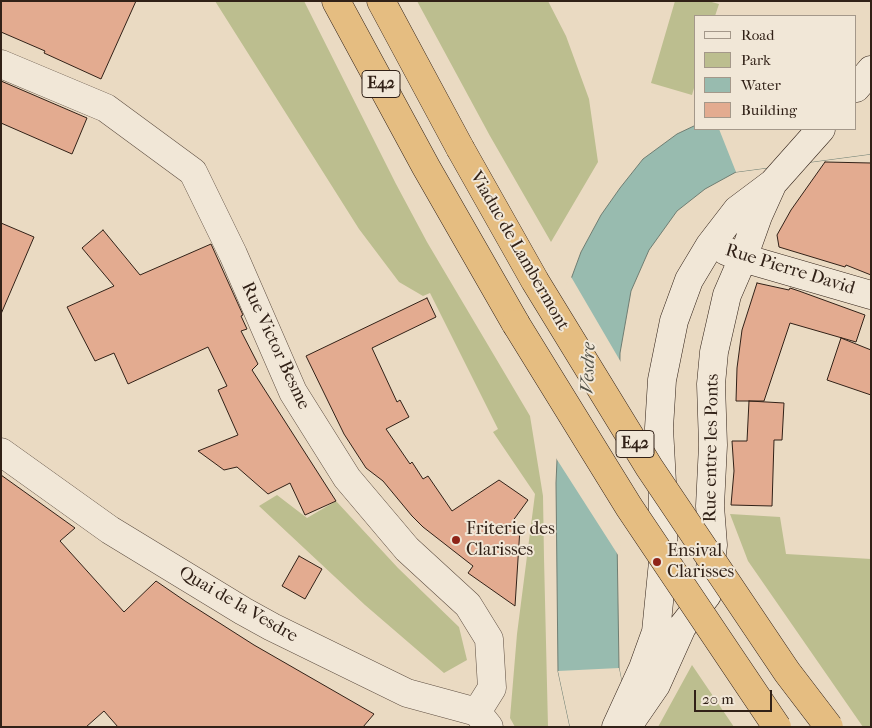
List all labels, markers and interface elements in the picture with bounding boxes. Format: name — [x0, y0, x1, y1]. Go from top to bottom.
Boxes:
legend — [694, 15, 857, 130]
text: Road — [741, 26, 774, 44]
text: Park — [741, 51, 771, 69]
road number: E42 — [362, 70, 400, 98]
text: Water — [741, 76, 781, 94]
text: Building — [741, 101, 797, 119]
street label: Viaduc de Lambermont — [465, 168, 573, 334]
street label: Rue Pierre David — [723, 240, 857, 300]
street label: Rue Victor Besme — [236, 279, 314, 413]
water label: Vesdre — [577, 342, 601, 394]
street label: Rue entre les Ponts — [700, 373, 724, 523]
road number: E42 — [616, 430, 654, 458]
place label: Friterie des Clarisses — [466, 519, 555, 562]
marker: Friterie des Clarisses — [450, 534, 462, 546]
place label: Ensival Clarisses — [667, 541, 734, 584]
marker: Ensival Clarisses — [651, 556, 663, 568]
street label: Quai de la Vesdre — [175, 562, 301, 648]
scale bar — [697, 680, 774, 712]
text: 20 m — [702, 690, 734, 708]

